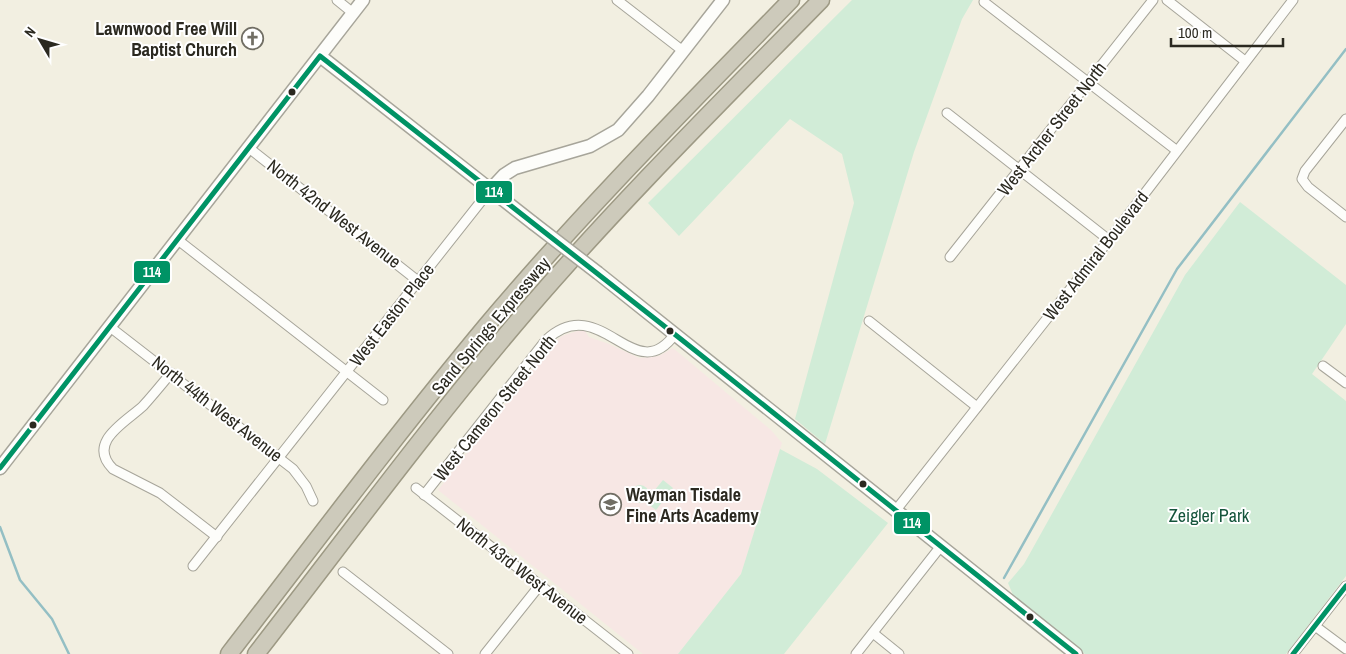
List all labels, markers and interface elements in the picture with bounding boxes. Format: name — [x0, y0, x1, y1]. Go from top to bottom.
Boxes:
north arrow — [15, 15, 65, 65]
scale bar — [1171, 15, 1284, 47]
place label: Lawnwood Free Will Baptist Church — [95, 16, 237, 62]
text: 100 m — [1178, 22, 1212, 43]
text: N — [20, 23, 39, 41]
church icon: Lawnwood Free Will Baptist Church — [241, 27, 265, 51]
street label: West Archer Street North — [991, 56, 1112, 201]
unlabelled marker — [287, 87, 297, 97]
street label: North 42nd West Avenue — [262, 153, 406, 274]
line badge: 114 — [475, 180, 513, 204]
text: 114 — [485, 183, 504, 201]
street label: West Admiral Boulevard — [1037, 186, 1154, 326]
street label: Sand Springs Expressway — [425, 251, 556, 400]
street label: West Easton Place — [343, 258, 440, 371]
line badge: 114 — [133, 260, 171, 284]
text: 114 — [143, 263, 162, 281]
unlabelled marker — [665, 326, 675, 336]
street label: West Cameron Street North — [428, 329, 562, 486]
street label: North 44th West Avenue — [147, 350, 288, 468]
unlabelled marker — [28, 420, 38, 430]
unlabelled marker — [858, 479, 868, 489]
place label: Wayman Tisdale Fine Arts Academy — [626, 482, 759, 528]
school or university icon: Wayman Tisdale Fine Arts Academy — [598, 493, 622, 517]
park label: Zeigler Park — [1169, 503, 1250, 528]
street label: North 43rd West Avenue — [451, 511, 593, 630]
line badge: 114 — [893, 511, 931, 535]
text: 114 — [903, 514, 922, 532]
unlabelled marker — [1025, 612, 1035, 622]

